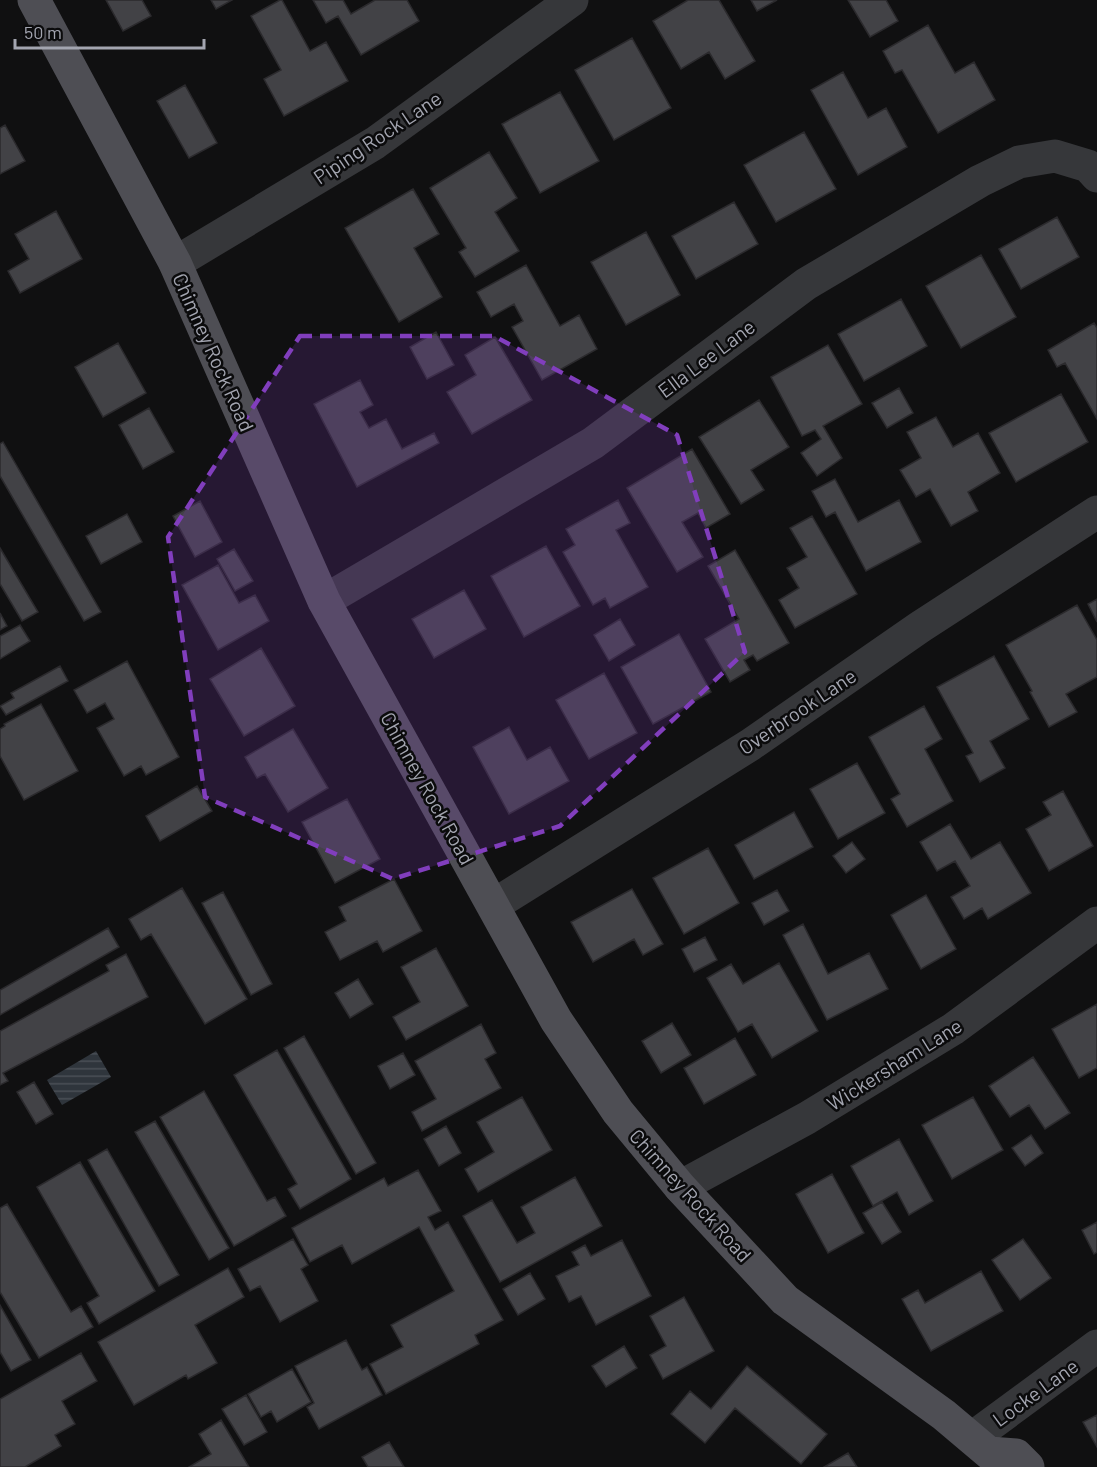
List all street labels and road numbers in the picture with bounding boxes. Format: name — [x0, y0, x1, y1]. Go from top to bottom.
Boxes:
street label: Piping Rock Lane — [309, 85, 445, 189]
street label: Chimney Rock Road — [168, 269, 260, 435]
street label: Ella Lee Lane — [653, 314, 759, 402]
street label: Overbrook Lane — [734, 663, 860, 759]
street label: Chimney Rock Road — [376, 708, 480, 868]
street label: Wickersham Lane — [822, 1013, 966, 1115]
street label: Chimney Rock Road — [625, 1124, 757, 1266]
street label: Locke Lane — [988, 1353, 1082, 1431]

